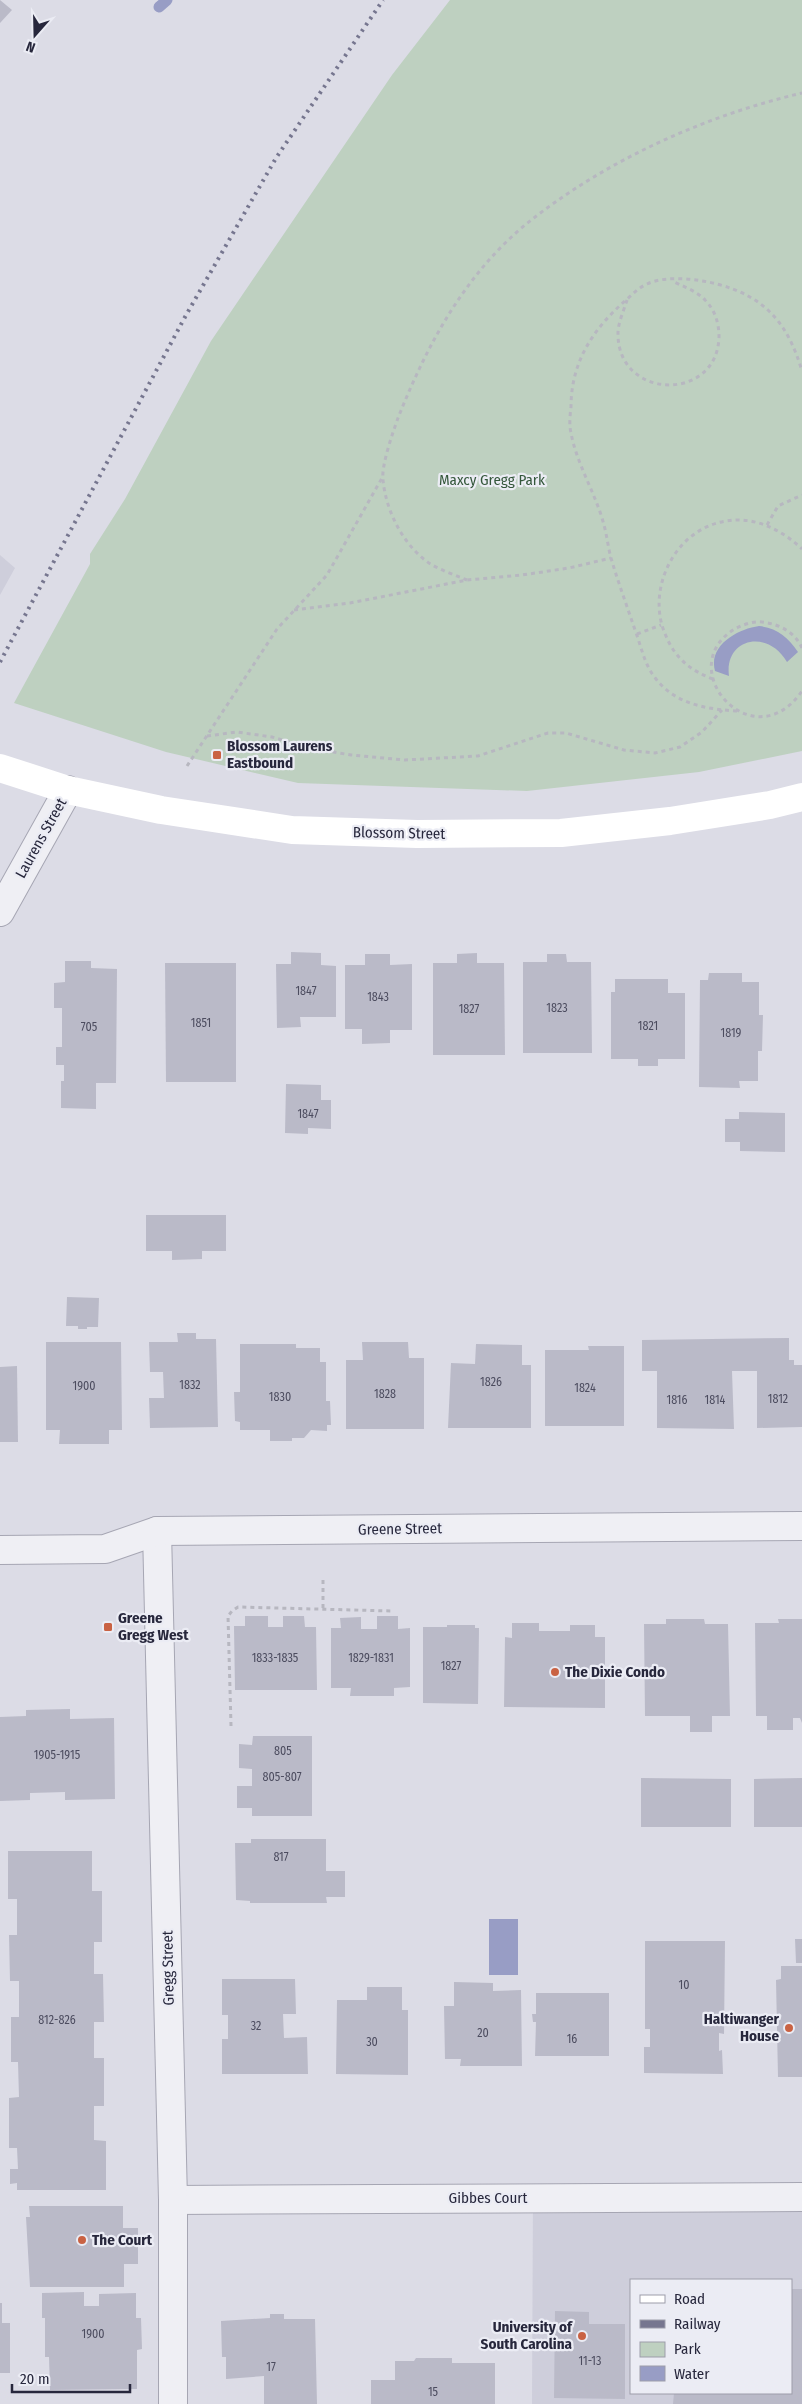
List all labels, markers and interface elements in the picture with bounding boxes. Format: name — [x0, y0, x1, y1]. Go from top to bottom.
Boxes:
north arrow — [10, 10, 60, 60]
text: N — [24, 37, 38, 56]
park label: Maxcy Gregg Park — [439, 471, 545, 489]
place label: Blossom Laurens Eastbound — [227, 737, 333, 772]
marker: Blossom Laurens Eastbound — [211, 749, 223, 761]
street label: Laurens Street — [12, 795, 70, 881]
street label: Blossom Street — [353, 823, 445, 843]
house number: 1847 — [295, 984, 317, 998]
house number: 1843 — [367, 990, 389, 1004]
house number: 1823 — [546, 1001, 568, 1015]
house number: 1827 — [459, 1002, 479, 1016]
house number: 1851 — [191, 1016, 211, 1030]
house number: 1821 — [638, 1019, 658, 1033]
house number: 705 — [81, 1020, 98, 1034]
house number: 1819 — [721, 1026, 742, 1040]
house number: 1847 — [297, 1107, 319, 1121]
house number: 1826 — [480, 1375, 502, 1389]
house number: 1832 — [179, 1378, 201, 1392]
house number: 1900 — [72, 1379, 96, 1393]
house number: 1824 — [574, 1381, 596, 1395]
house number: 1828 — [374, 1387, 396, 1401]
house number: 1830 — [269, 1390, 291, 1404]
house number: 1812 — [768, 1392, 788, 1406]
house number: 1816 — [666, 1393, 688, 1407]
house number: 1814 — [705, 1393, 726, 1407]
street label: Greene Street — [358, 1519, 442, 1539]
place label: Greene Gregg West — [118, 1609, 189, 1644]
marker: Greene Gregg West — [102, 1621, 114, 1633]
house number: 1833-1835 — [252, 1651, 299, 1665]
house number: 1829-1831 — [348, 1651, 394, 1665]
house number: 1827 — [441, 1659, 461, 1673]
place label: The Dixie Condo — [565, 1663, 665, 1681]
marker: The Dixie Condo — [549, 1666, 561, 1678]
house number: 805 — [274, 1744, 292, 1758]
house number: 1905-1915 — [34, 1748, 81, 1762]
house number: 805-807 — [262, 1770, 302, 1784]
house number: 817 — [273, 1850, 289, 1864]
street label: Gregg Street — [158, 1930, 178, 2006]
house number: 10 — [679, 1978, 689, 1992]
place label: Haltiwanger House — [704, 2010, 780, 2045]
house number: 812-826 — [38, 2013, 76, 2027]
house number: 32 — [251, 2019, 261, 2033]
marker: Haltiwanger House — [783, 2022, 795, 2034]
house number: 20 — [477, 2026, 489, 2040]
house number: 16 — [567, 2032, 577, 2046]
house number: 30 — [366, 2035, 378, 2049]
street label: Gibbes Court — [449, 2189, 528, 2207]
place label: The Court — [92, 2231, 153, 2249]
marker: The Court — [76, 2234, 88, 2246]
legend — [630, 2279, 792, 2394]
text: Road — [674, 2290, 705, 2308]
text: Railway — [674, 2315, 721, 2333]
place label: University of South Carolina — [481, 2318, 573, 2353]
house number: 1900 — [81, 2327, 105, 2341]
marker: University of South Carolina — [576, 2330, 588, 2342]
text: Park — [674, 2340, 701, 2358]
house number: 11-13 — [579, 2354, 601, 2368]
house number: 17 — [266, 2360, 276, 2374]
scale bar — [12, 2362, 130, 2394]
text: Water — [674, 2365, 710, 2383]
text: 20 m — [20, 2370, 50, 2388]
house number: 15 — [428, 2385, 439, 2399]

